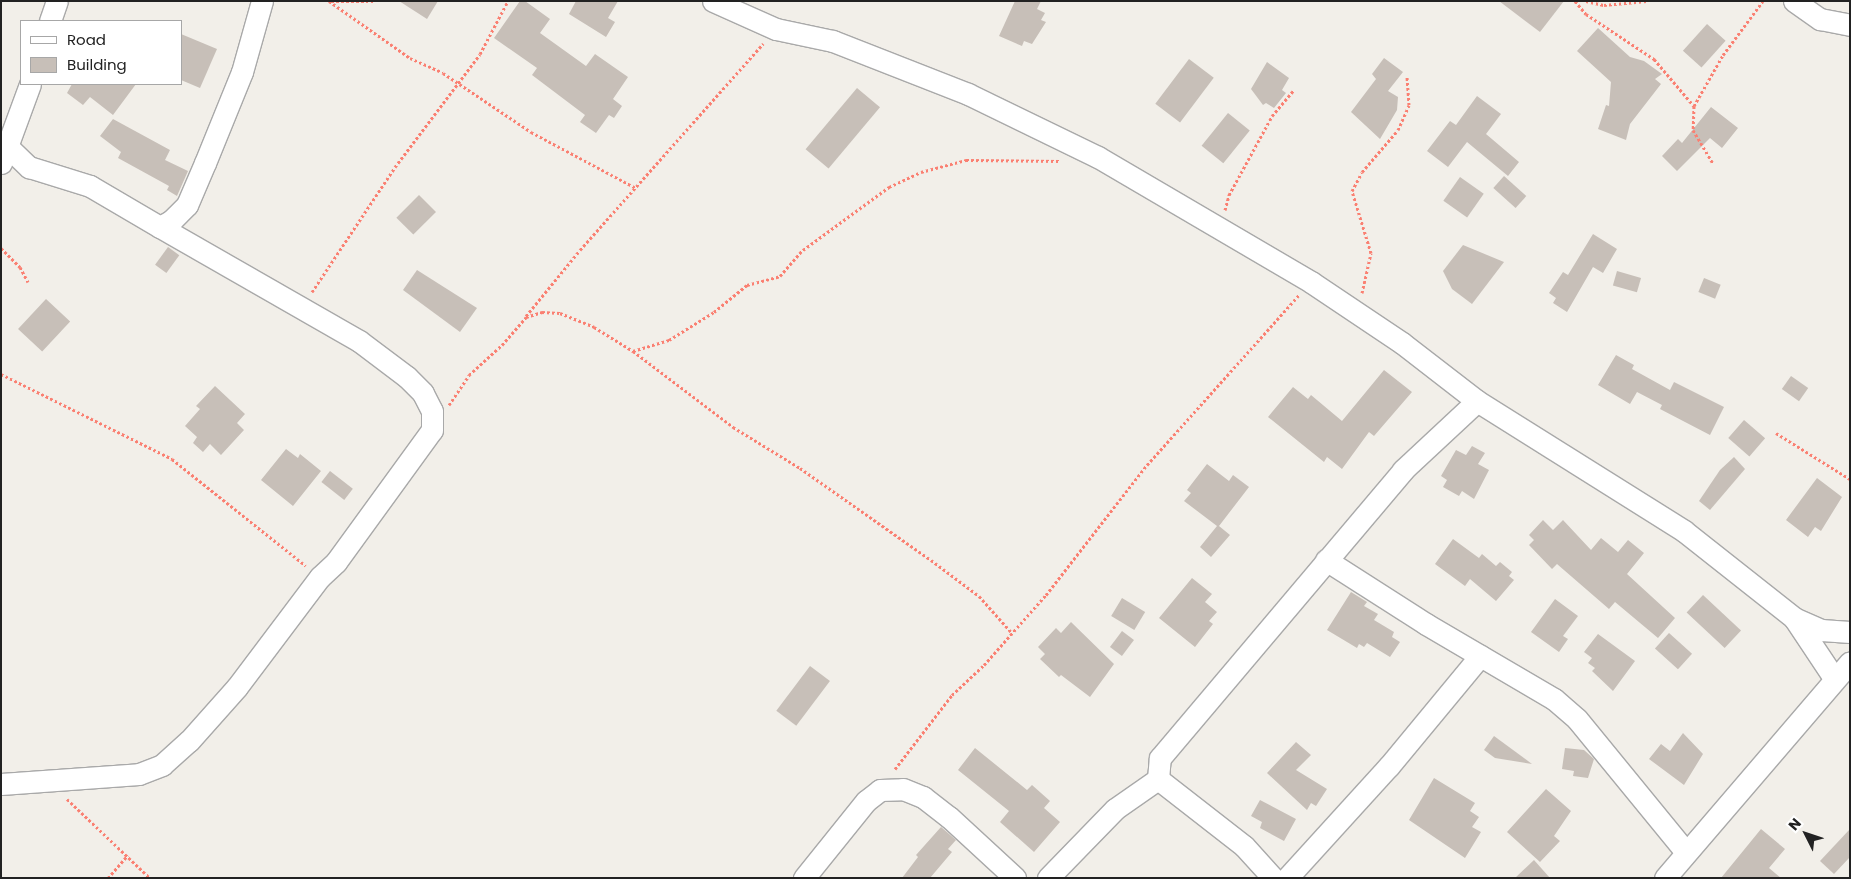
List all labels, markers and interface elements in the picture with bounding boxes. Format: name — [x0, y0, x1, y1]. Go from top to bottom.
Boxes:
legend — [20, 20, 182, 85]
text: Road — [67, 29, 106, 50]
text: Building — [67, 54, 127, 75]
north arrow — [1781, 809, 1831, 859]
text: N — [1784, 814, 1806, 835]

